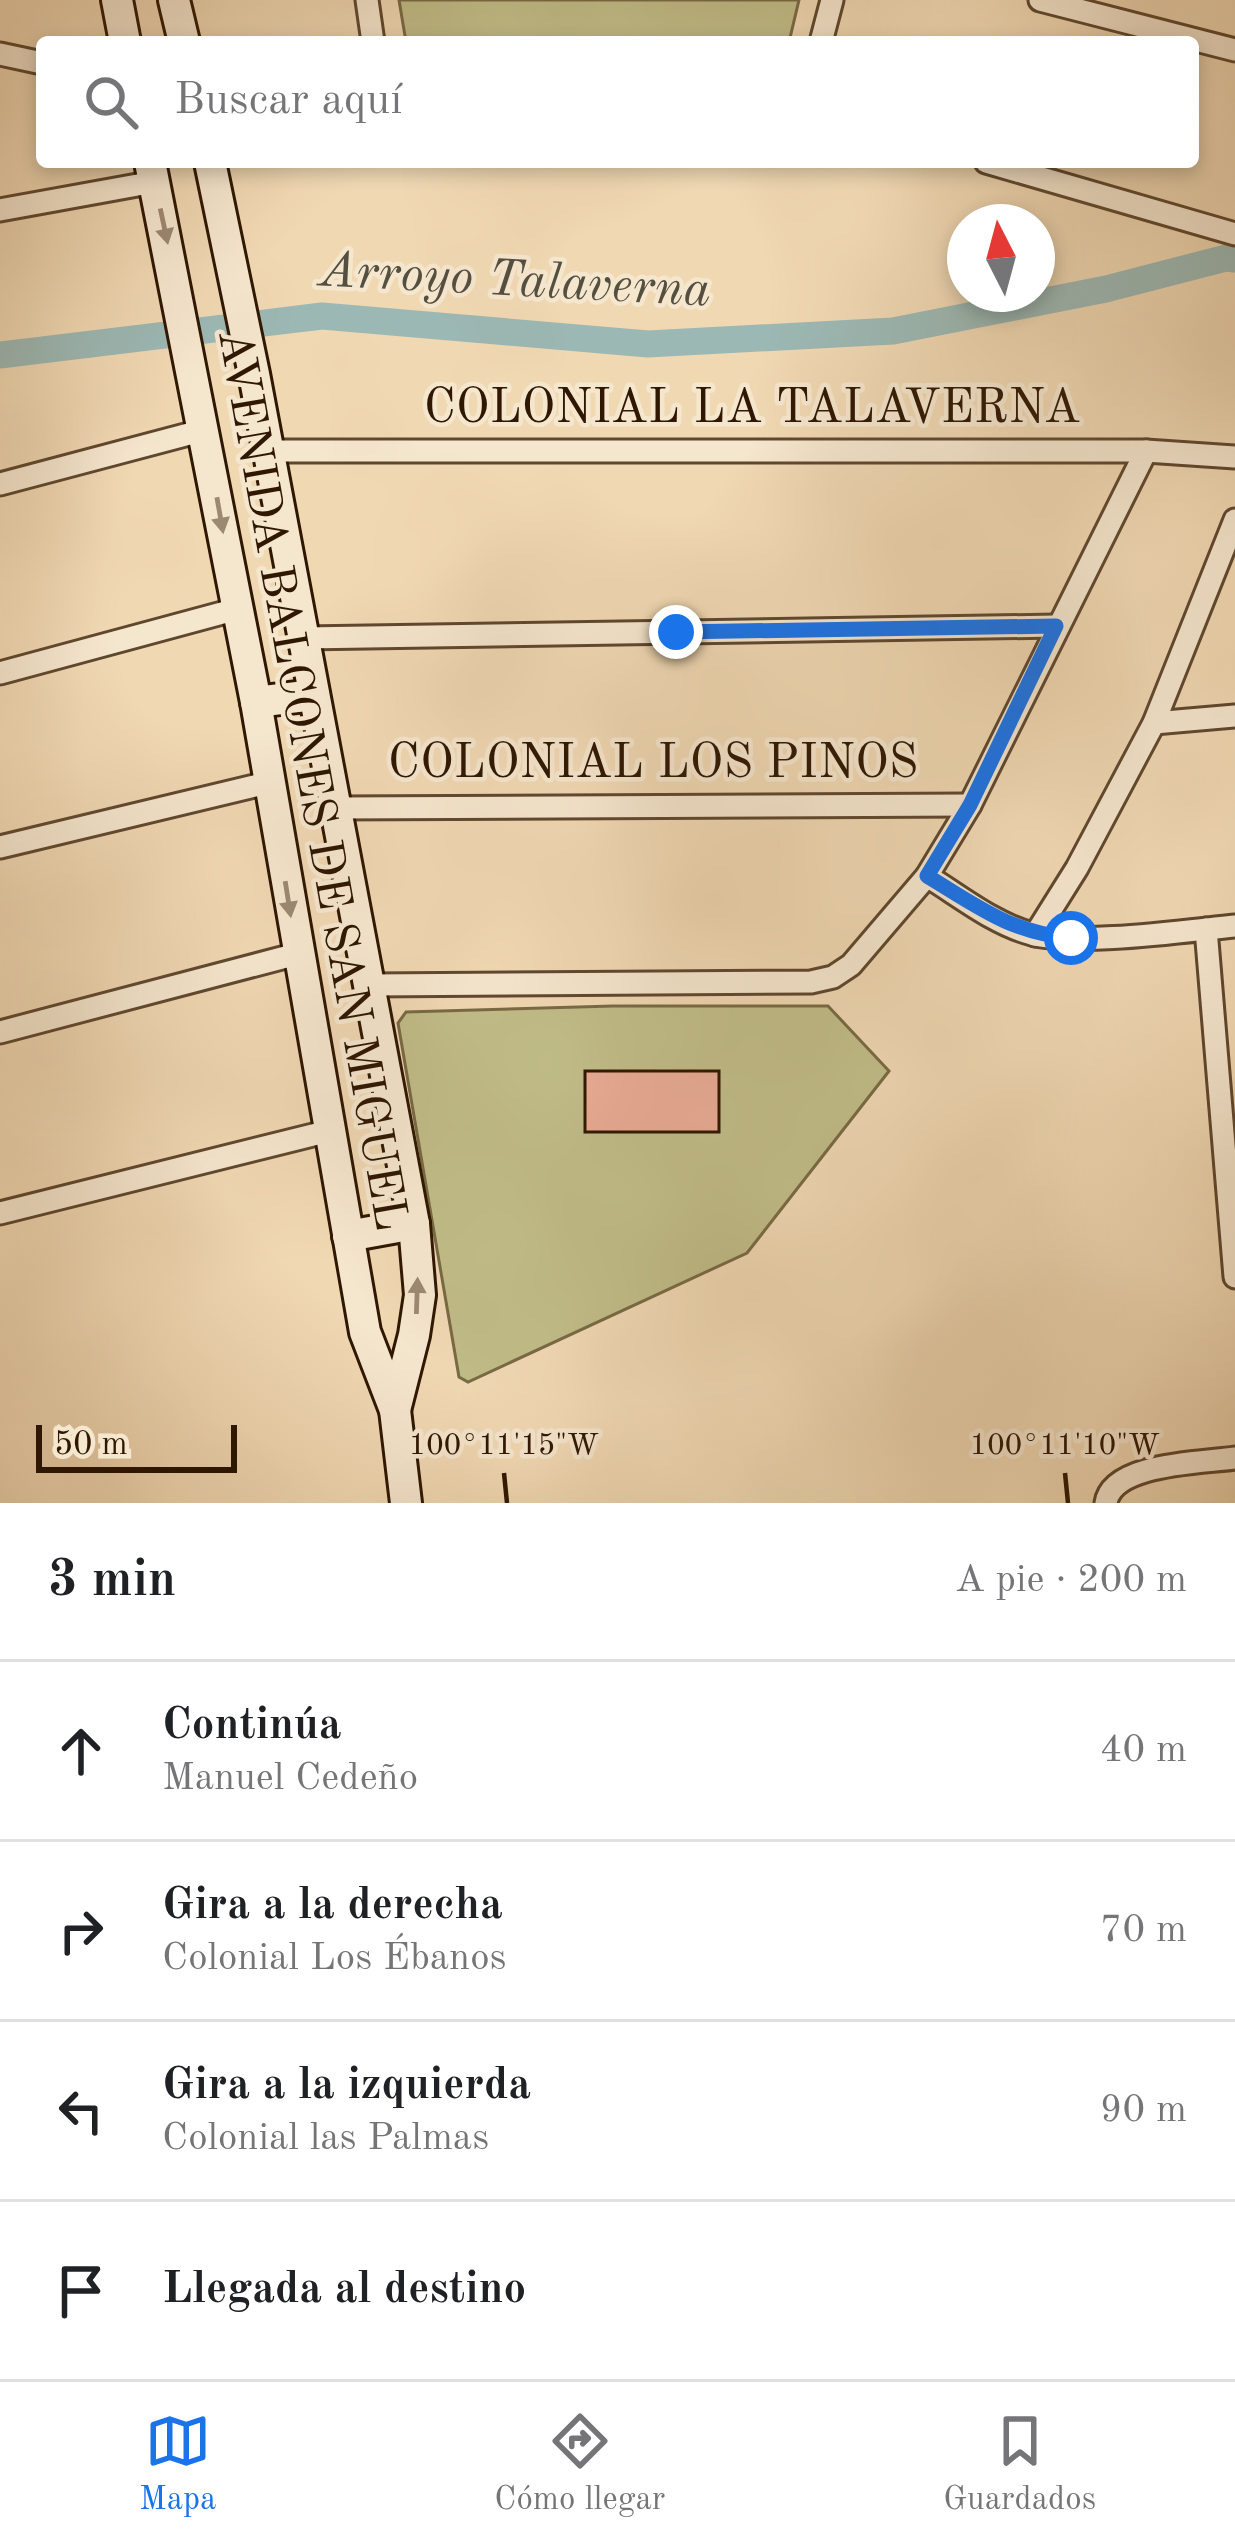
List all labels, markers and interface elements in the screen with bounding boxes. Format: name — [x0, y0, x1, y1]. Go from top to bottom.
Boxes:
search box — [36, 36, 1199, 168]
icon: search — [78, 69, 144, 135]
text: Buscar aquí — [174, 79, 403, 124]
north arrow — [947, 204, 1055, 312]
one-way arrow — [155, 208, 174, 246]
water label: Arroyo Talaverna — [315, 246, 712, 319]
street label: AVENIDA BALCONES DE SAN MIGUEL — [208, 326, 414, 1234]
street label: COLONIAL LA TALAVERNA — [424, 385, 1080, 433]
one-way arrow — [211, 497, 230, 535]
route end — [649, 605, 703, 659]
street label: COLONIAL LOS PINOS — [388, 740, 918, 788]
one-way arrow — [279, 881, 298, 919]
route start — [1044, 911, 1098, 965]
one-way arrow — [408, 1276, 427, 1314]
scale bar — [36, 1419, 237, 1472]
text: 50 m — [54, 1429, 128, 1462]
text: 100°11'15"W — [409, 1431, 599, 1461]
text: 100°11'10"W — [970, 1431, 1160, 1461]
text: 3 min — [48, 1556, 176, 1607]
text: A pie · 200 m — [955, 1561, 1187, 1600]
text: Continúa — [162, 1704, 342, 1749]
icon: ahead — [48, 1718, 114, 1784]
text: 40 m — [1100, 1731, 1187, 1770]
text: Manuel Cedeño — [162, 1759, 418, 1798]
text: Gira a la derecha — [162, 1884, 503, 1929]
icon: right — [48, 1898, 114, 1964]
text: 70 m — [1100, 1911, 1187, 1950]
text: Colonial Los Ébanos — [162, 1939, 506, 1978]
text: Gira a la izquierda — [162, 2064, 531, 2109]
icon: left — [48, 2078, 114, 2144]
text: 90 m — [1100, 2091, 1187, 2130]
text: Colonial las Palmas — [162, 2119, 489, 2158]
icon: arrive — [48, 2258, 114, 2324]
text: Llegada al destino — [162, 2268, 526, 2313]
tab: Mapa — [139, 2408, 216, 2521]
tab: Cómo llegar — [494, 2408, 665, 2521]
tab: Guardados — [943, 2408, 1096, 2521]

